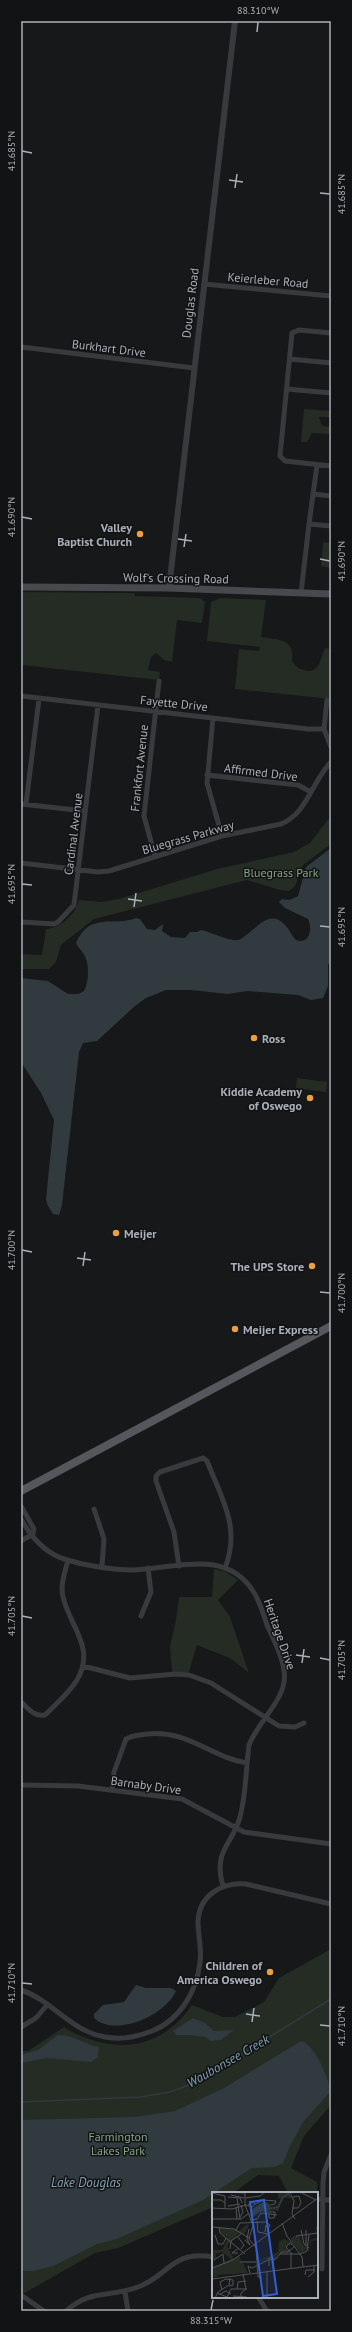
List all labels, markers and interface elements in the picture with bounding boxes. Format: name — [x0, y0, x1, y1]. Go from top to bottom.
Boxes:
text: 88.310°W — [237, 4, 280, 17]
text: 41.685°N — [5, 131, 18, 171]
text: 41.685°N — [335, 174, 348, 214]
street label: Douglas Road — [178, 267, 202, 339]
street label: Keierleber Road — [227, 269, 309, 291]
street label: Burkhart Drive — [71, 336, 147, 360]
text: 41.690°N — [5, 497, 18, 537]
place label: Valley Baptist Church — [57, 520, 132, 549]
marker: Valley Baptist Church — [135, 529, 145, 539]
text: 41.690°N — [335, 541, 348, 581]
street label: Wolf's Crossing Road — [123, 570, 229, 586]
street label: Fayette Drive — [139, 692, 209, 714]
street label: Frankfort Avenue — [127, 724, 151, 812]
street label: Affirmed Drive — [223, 760, 299, 784]
street label: Cardinal Avenue — [61, 792, 85, 876]
street label: Bluegrass Parkway — [140, 817, 236, 857]
text: 41.695°N — [5, 864, 18, 904]
park label: Bluegrass Park — [244, 865, 319, 880]
text: 41.695°N — [335, 907, 348, 947]
place label: Ross — [262, 1031, 285, 1046]
marker: Ross — [249, 1033, 259, 1043]
place label: Kiddie Academy of Oswego — [220, 1084, 303, 1113]
marker: Kiddie Academy of Oswego — [305, 1093, 315, 1103]
place label: Meijer — [124, 1226, 157, 1241]
marker: Meijer — [111, 1228, 121, 1238]
text: 41.700°N — [5, 1230, 18, 1270]
place label: The UPS Store — [230, 1259, 304, 1274]
marker: The UPS Store — [307, 1261, 317, 1271]
text: 41.700°N — [335, 1273, 348, 1313]
place label: Meijer Express — [243, 1322, 318, 1337]
marker: Meijer Express — [230, 1324, 240, 1334]
text: 41.705°N — [5, 1596, 18, 1636]
street label: Heritage Drive — [261, 1597, 299, 1671]
text: 41.705°N — [335, 1640, 348, 1680]
street label: Barnaby Drive — [110, 1773, 182, 1797]
place label: Children of America Oswego — [177, 1958, 263, 1987]
text: 41.710°N — [5, 1963, 18, 2003]
marker: Children of America Oswego — [265, 1967, 275, 1977]
text: 41.710°N — [335, 2006, 348, 2046]
water label: Waubonsee Creek — [184, 2030, 273, 2091]
park label: Farmington Lakes Park — [88, 2129, 148, 2158]
water label: Lake Douglas — [51, 2174, 122, 2191]
inset map — [212, 2192, 318, 2298]
text: 88.315°W — [190, 2314, 233, 2327]

